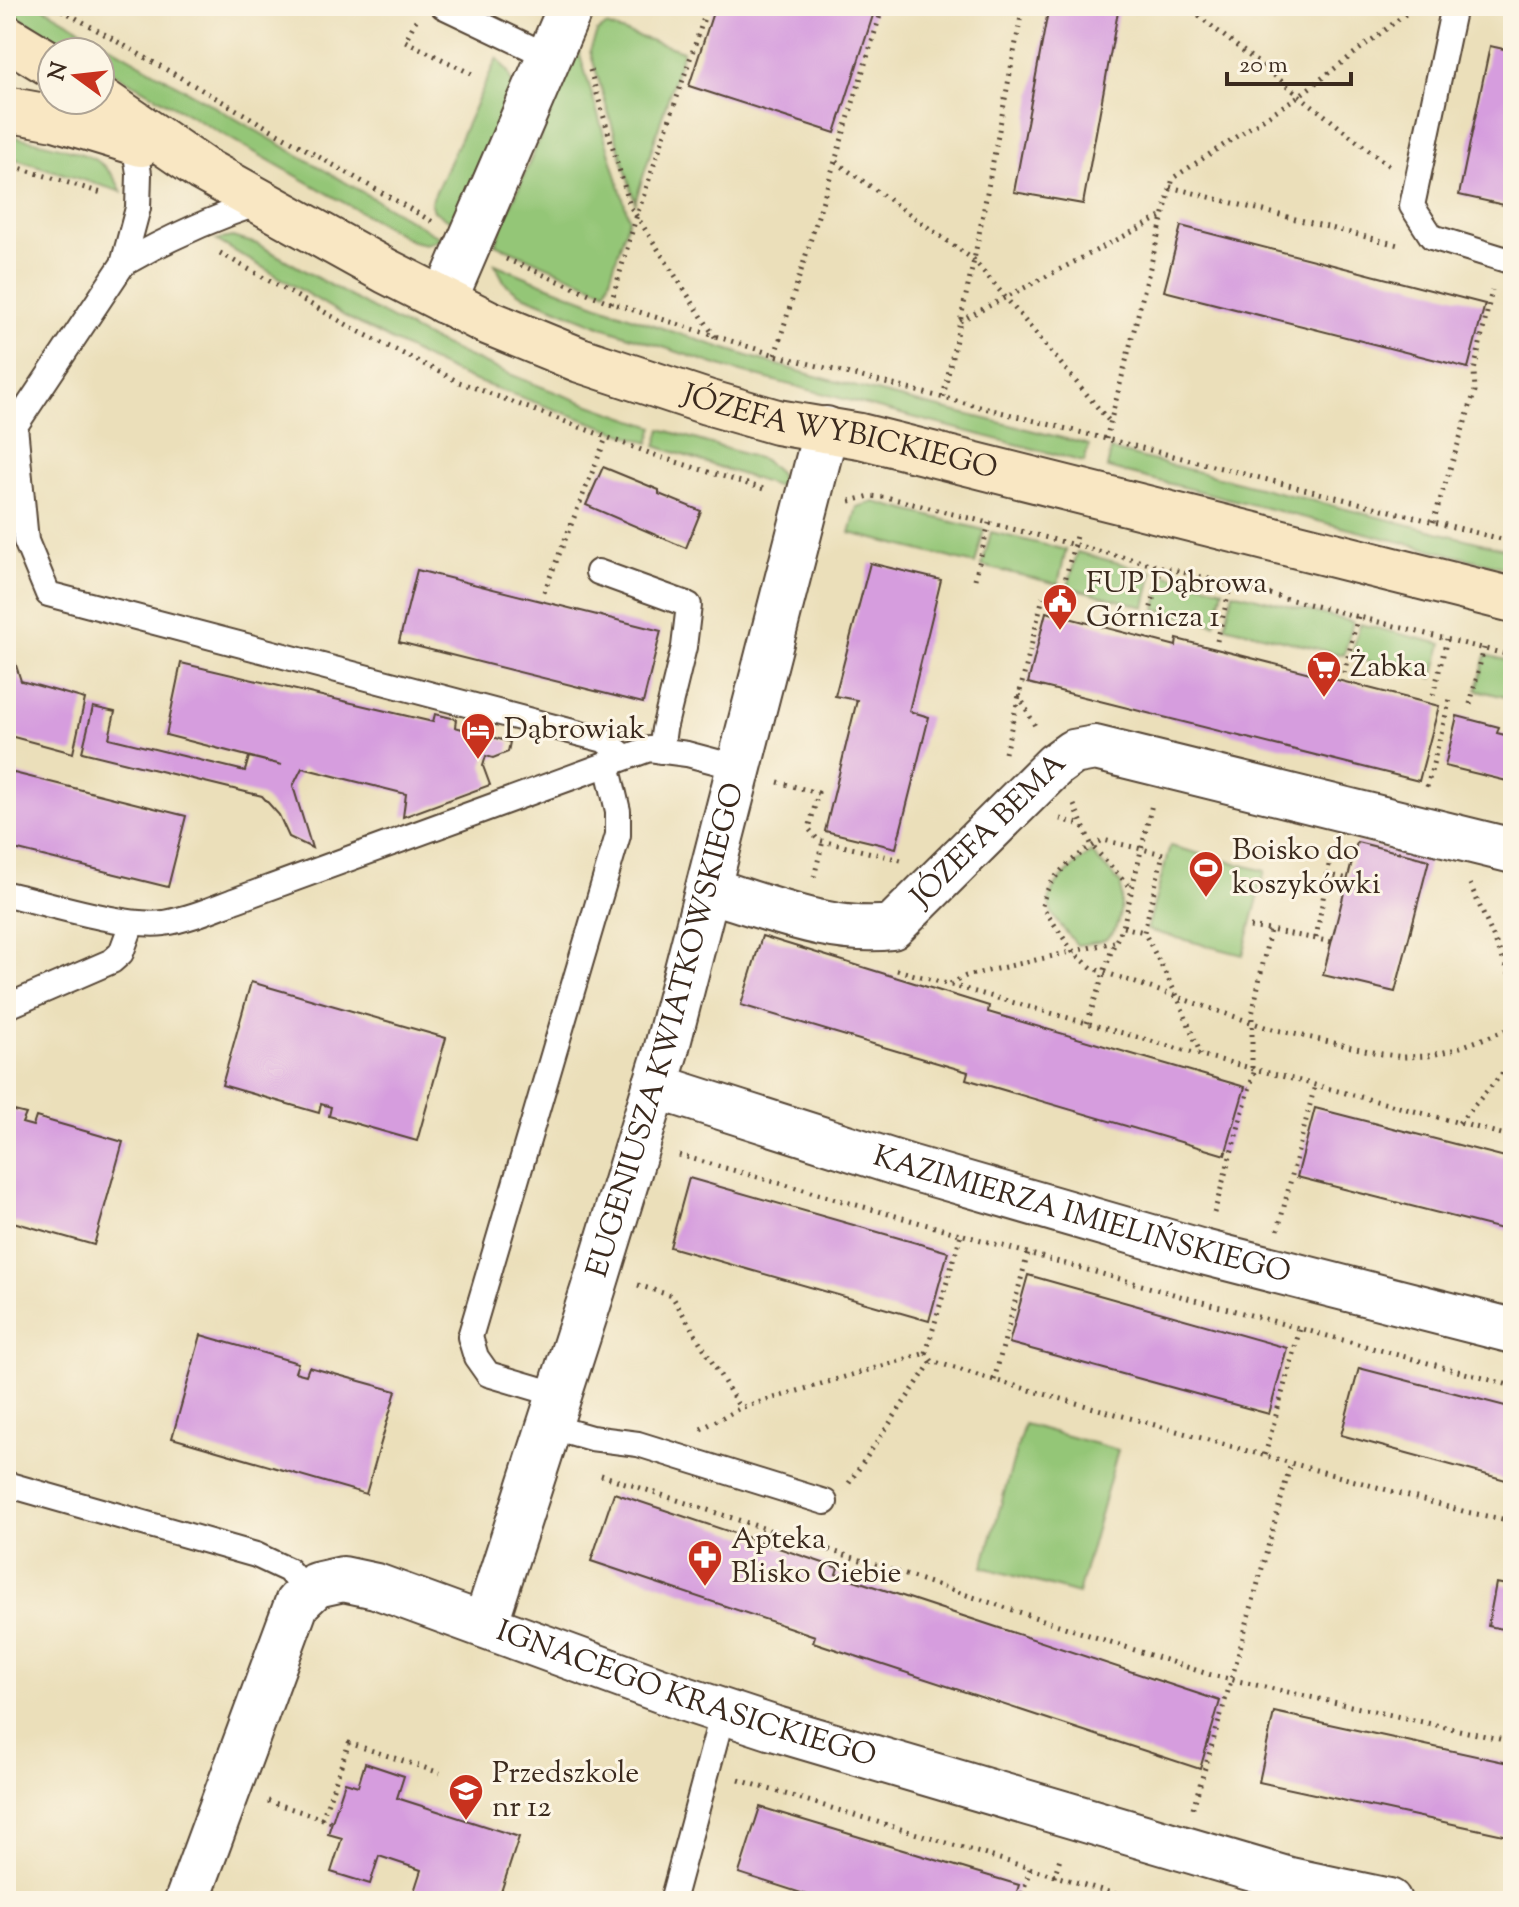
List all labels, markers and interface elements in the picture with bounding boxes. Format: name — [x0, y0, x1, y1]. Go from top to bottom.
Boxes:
north arrow — [36, 36, 116, 116]
scale bar — [1227, 36, 1351, 86]
text: 20 m — [1239, 49, 1288, 83]
text: N — [42, 59, 77, 84]
street label: JÓZEFA WYBICKIEGO — [675, 373, 1002, 491]
place label: FUP Dąbrowa Górnicza 1 — [1086, 563, 1267, 640]
public building icon: FUP Dąbrowa Górnicza 1 — [1041, 582, 1079, 632]
place label: Żabka — [1350, 647, 1427, 690]
supermarket icon: Żabka — [1305, 649, 1343, 699]
place label: Dąbrowiak — [504, 709, 646, 752]
hotel icon: Dąbrowiak — [459, 711, 497, 761]
street label: JÓZEFA BEMA — [900, 743, 1077, 919]
street label: EUGENIUSZA KWIATKOWSKIEGO — [577, 778, 756, 1283]
place label: Boisko do koszykówki — [1232, 830, 1381, 907]
sports icon: Boisko do koszykówki — [1187, 849, 1225, 899]
street label: KAZIMIERZA IMIELIŃSKIEGO — [867, 1135, 1295, 1295]
place label: Apteka Blisko Ciebie — [731, 1519, 902, 1596]
pharmacy icon: Apteka Blisko Ciebie — [686, 1538, 724, 1588]
street label: IGNACEGO KRASICKIEGO — [490, 1610, 881, 1779]
place label: Przedszkole nr 12 — [492, 1753, 639, 1830]
school or university icon: Przedszkole nr 12 — [447, 1772, 485, 1822]

